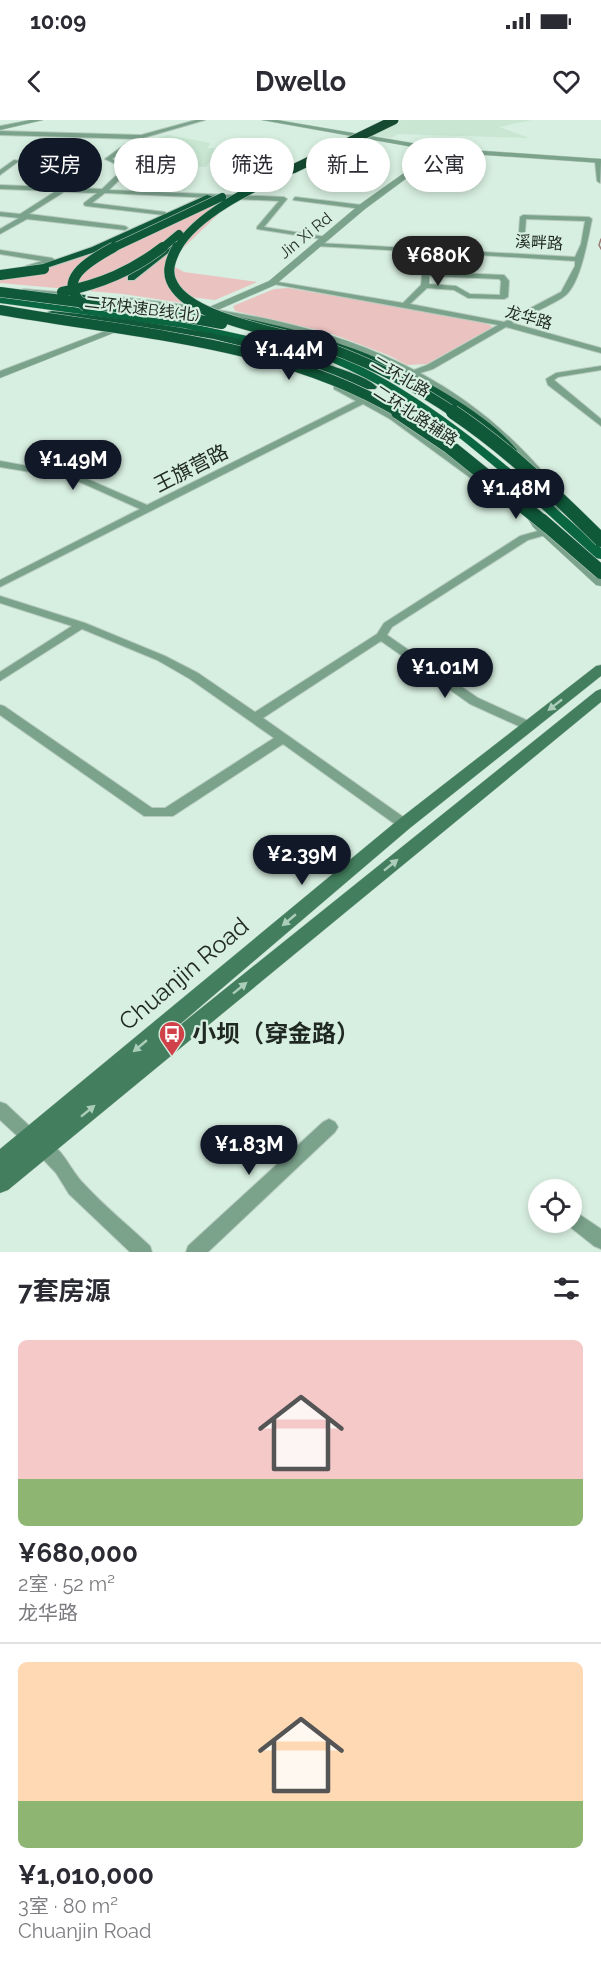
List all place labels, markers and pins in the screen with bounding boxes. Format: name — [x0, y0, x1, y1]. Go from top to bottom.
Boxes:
pin: ¥680K — [396, 236, 480, 287]
pin: ¥1.44M — [240, 330, 338, 381]
pin: ¥1.49M — [24, 440, 122, 491]
pin: ¥1.48M — [467, 469, 565, 520]
pin: ¥1.01M — [396, 648, 494, 699]
pin: ¥2.39M — [253, 835, 351, 886]
bus stop icon: 小坝（穿金路） — [157, 1019, 187, 1057]
place label: 小坝（穿金路） — [192, 1019, 360, 1048]
pin: ¥1.83M — [200, 1125, 298, 1176]

